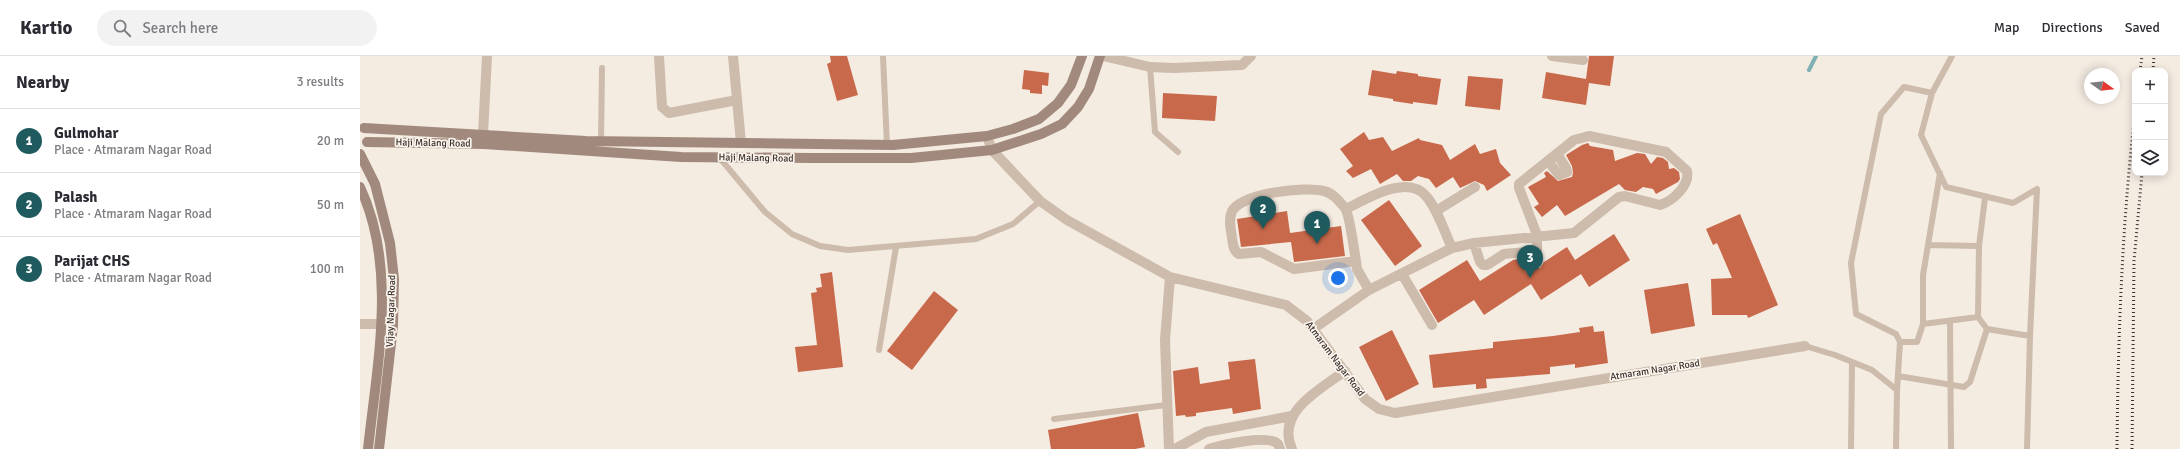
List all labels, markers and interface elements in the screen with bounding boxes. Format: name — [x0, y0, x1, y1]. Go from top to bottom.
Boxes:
search box — [97, 10, 377, 46]
text: Kartio — [20, 16, 73, 40]
icon: search — [111, 17, 133, 39]
text: Search here — [143, 19, 218, 37]
text: Map — [1994, 19, 2020, 36]
text: Directions — [2042, 19, 2103, 36]
text: Saved — [2125, 19, 2160, 36]
north arrow — [2084, 68, 2120, 104]
map controls — [2132, 68, 2168, 176]
button: + — [2132, 68, 2168, 104]
text: Nearby — [16, 72, 69, 93]
text: 3 results — [296, 74, 344, 90]
button: − — [2132, 104, 2168, 140]
text: Gulmohar — [54, 124, 119, 142]
text: 1 — [25, 133, 33, 149]
text: 20 m — [317, 133, 344, 149]
street label: Haji Malang Road — [395, 136, 471, 150]
button: layers — [2132, 140, 2168, 176]
text: Place · Atmaram Nagar Road — [54, 142, 212, 158]
street label: Haji Malang Road — [718, 151, 794, 165]
text: Palash — [54, 188, 97, 206]
pin: 2 — [1250, 196, 1276, 229]
text: 2 — [25, 197, 33, 213]
text: 50 m — [317, 197, 344, 213]
text: Place · Atmaram Nagar Road — [54, 206, 212, 222]
pin: 1 — [1304, 211, 1330, 244]
pin: 3 — [1517, 245, 1543, 278]
text: Parijat CHS — [54, 252, 130, 270]
text: 3 — [25, 261, 33, 277]
text: 100 m — [310, 261, 344, 277]
your location — [1328, 268, 1348, 288]
text: Place · Atmaram Nagar Road — [54, 270, 212, 286]
street label: Vijay Nagar Road — [384, 275, 398, 347]
street label: Atmaram Nagar Road — [1303, 319, 1367, 399]
street label: Atmaram Nagar Road — [1609, 357, 1701, 383]

